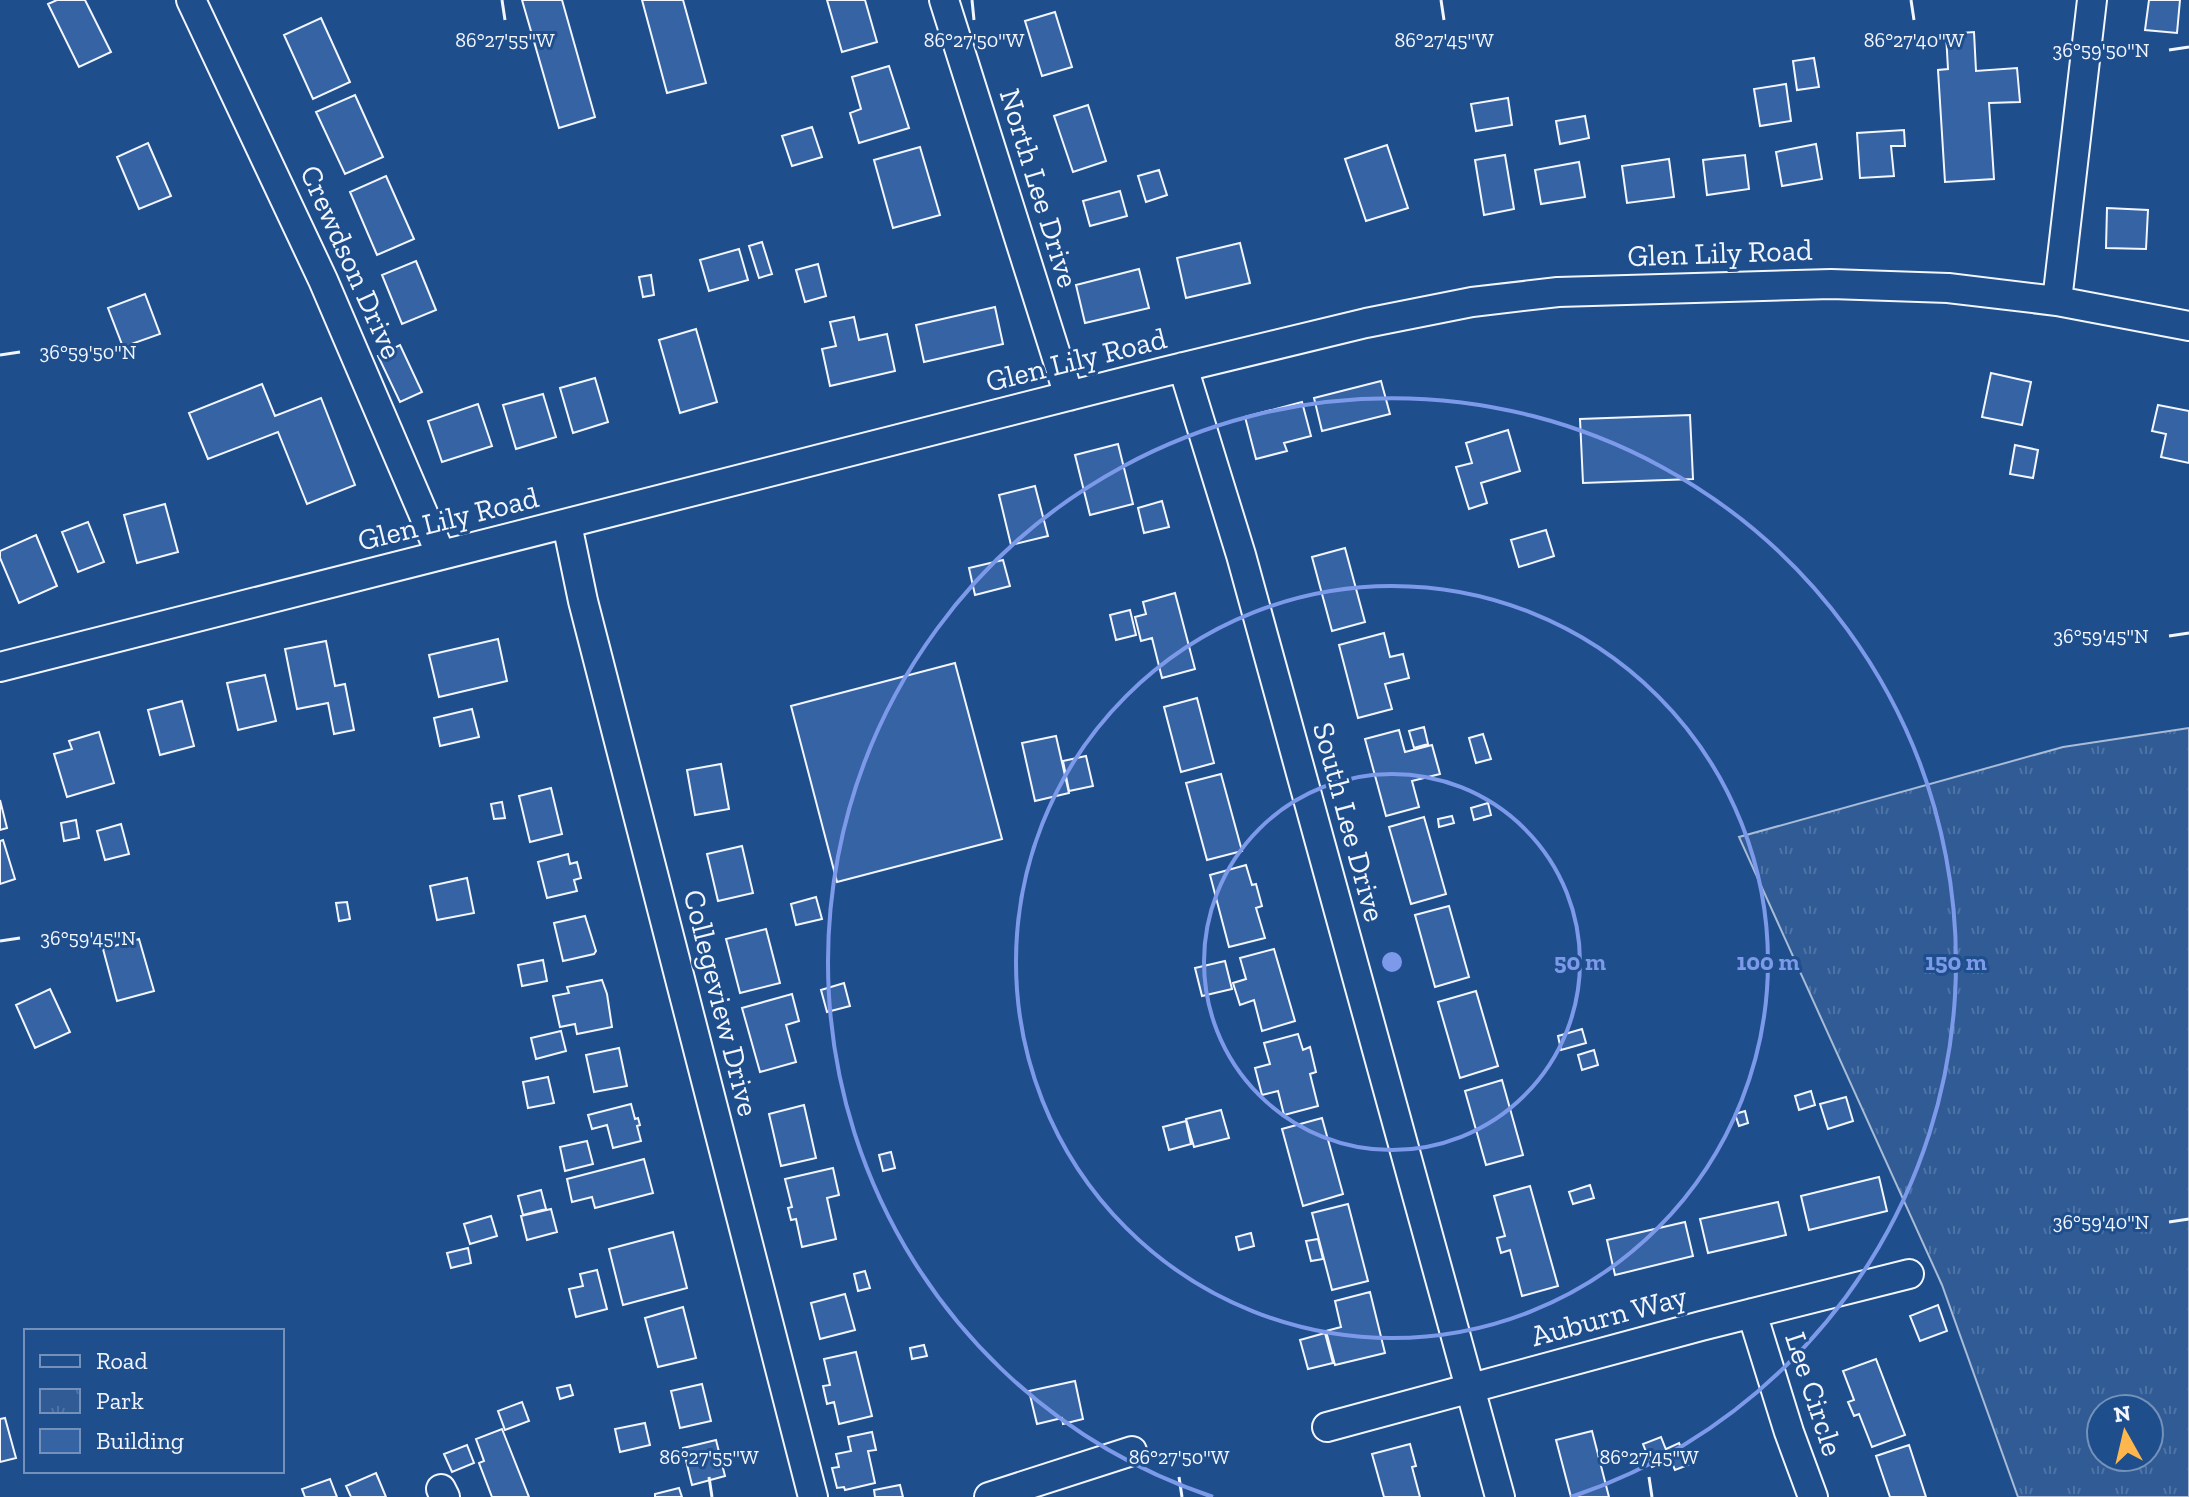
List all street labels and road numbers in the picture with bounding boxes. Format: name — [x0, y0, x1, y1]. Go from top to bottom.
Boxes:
street label: North Lee Drive — [992, 84, 1086, 292]
street label: Crewdson Drive — [292, 160, 410, 364]
street label: Glen Lily Road — [1627, 232, 1814, 274]
street label: Glen Lily Road — [982, 320, 1171, 400]
street label: Glen Lily Road — [354, 479, 543, 559]
street label: South Lee Drive — [1305, 719, 1393, 925]
street label: Collegeview Drive — [675, 886, 767, 1120]
street label: Auburn Way — [1527, 1278, 1692, 1354]
street label: Lee Circle — [1777, 1328, 1851, 1460]

